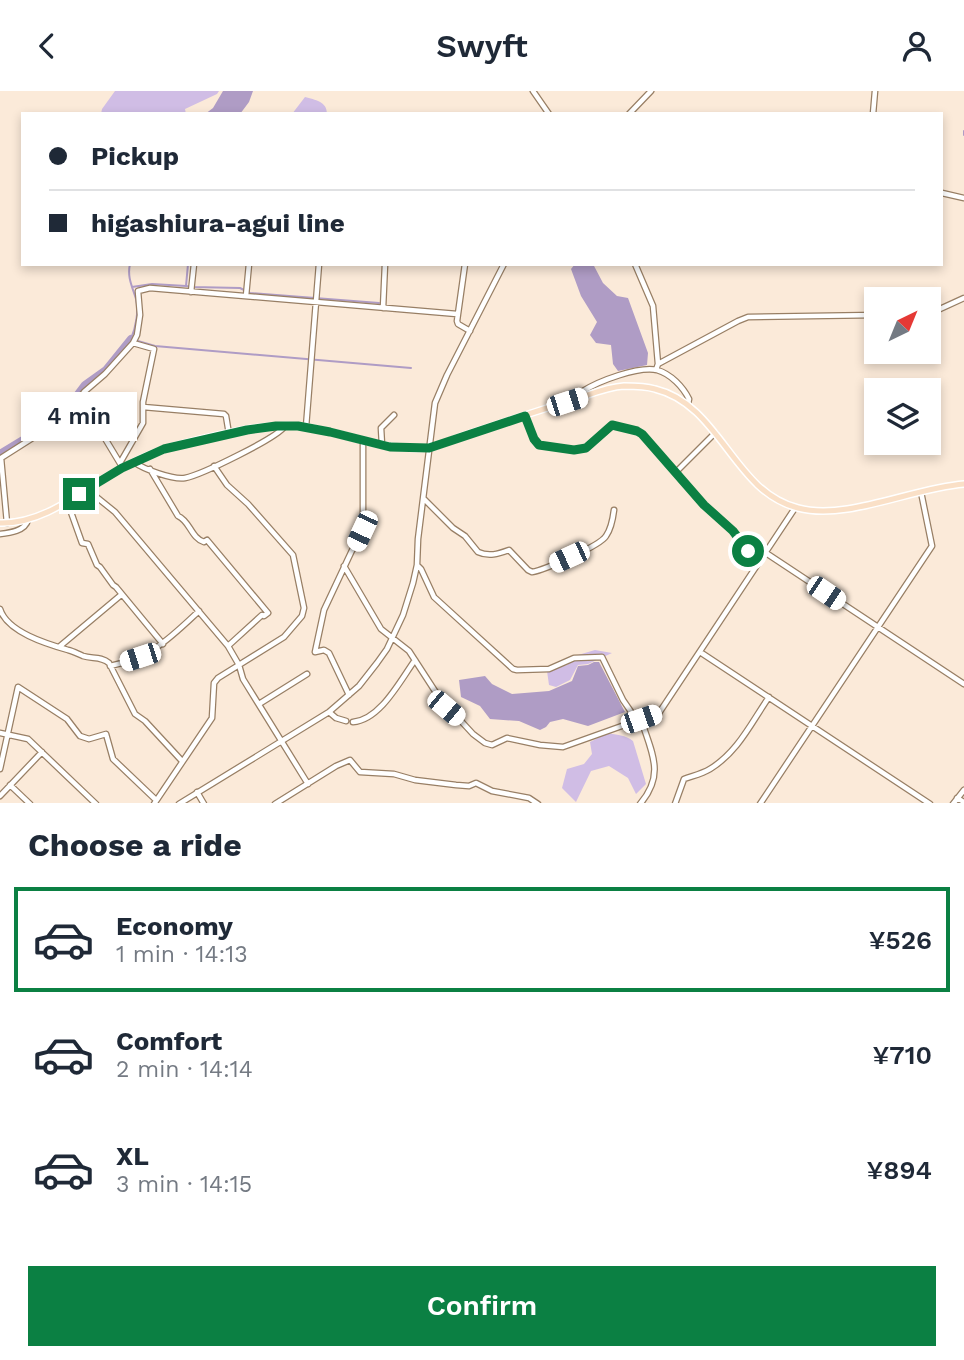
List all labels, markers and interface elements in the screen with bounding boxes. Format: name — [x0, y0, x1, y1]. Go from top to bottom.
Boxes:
icon: back — [28, 27, 66, 65]
text: Swyft — [436, 27, 528, 65]
icon: person — [898, 27, 936, 65]
text: Pickup — [91, 141, 179, 171]
text: higashiura-agui line — [91, 208, 345, 238]
north arrow — [864, 287, 942, 364]
map controls — [864, 287, 941, 455]
button: layers — [864, 378, 941, 455]
car — [544, 386, 591, 418]
callout: 4 min — [21, 393, 137, 441]
text: 4 min — [47, 403, 111, 430]
route end — [63, 478, 95, 510]
car — [344, 508, 381, 554]
route start — [732, 535, 764, 567]
car — [546, 539, 593, 575]
car — [803, 573, 850, 613]
car — [117, 641, 164, 673]
car — [424, 686, 469, 730]
car — [618, 702, 665, 736]
text: Choose a ride — [28, 826, 242, 864]
icon: car — [32, 908, 95, 971]
text: Economy — [116, 911, 233, 941]
text: ¥526 — [869, 925, 932, 955]
text: 1 min · 14:13 — [116, 941, 248, 968]
icon: car — [32, 1023, 95, 1086]
text: Comfort — [116, 1026, 222, 1056]
text: ¥710 — [872, 1040, 932, 1070]
text: 2 min · 14:14 — [116, 1056, 253, 1083]
icon: car — [32, 1138, 95, 1201]
text: XL — [116, 1141, 149, 1171]
text: ¥894 — [866, 1155, 932, 1185]
text: 3 min · 14:15 — [116, 1171, 252, 1198]
button: Confirm — [28, 1266, 936, 1346]

